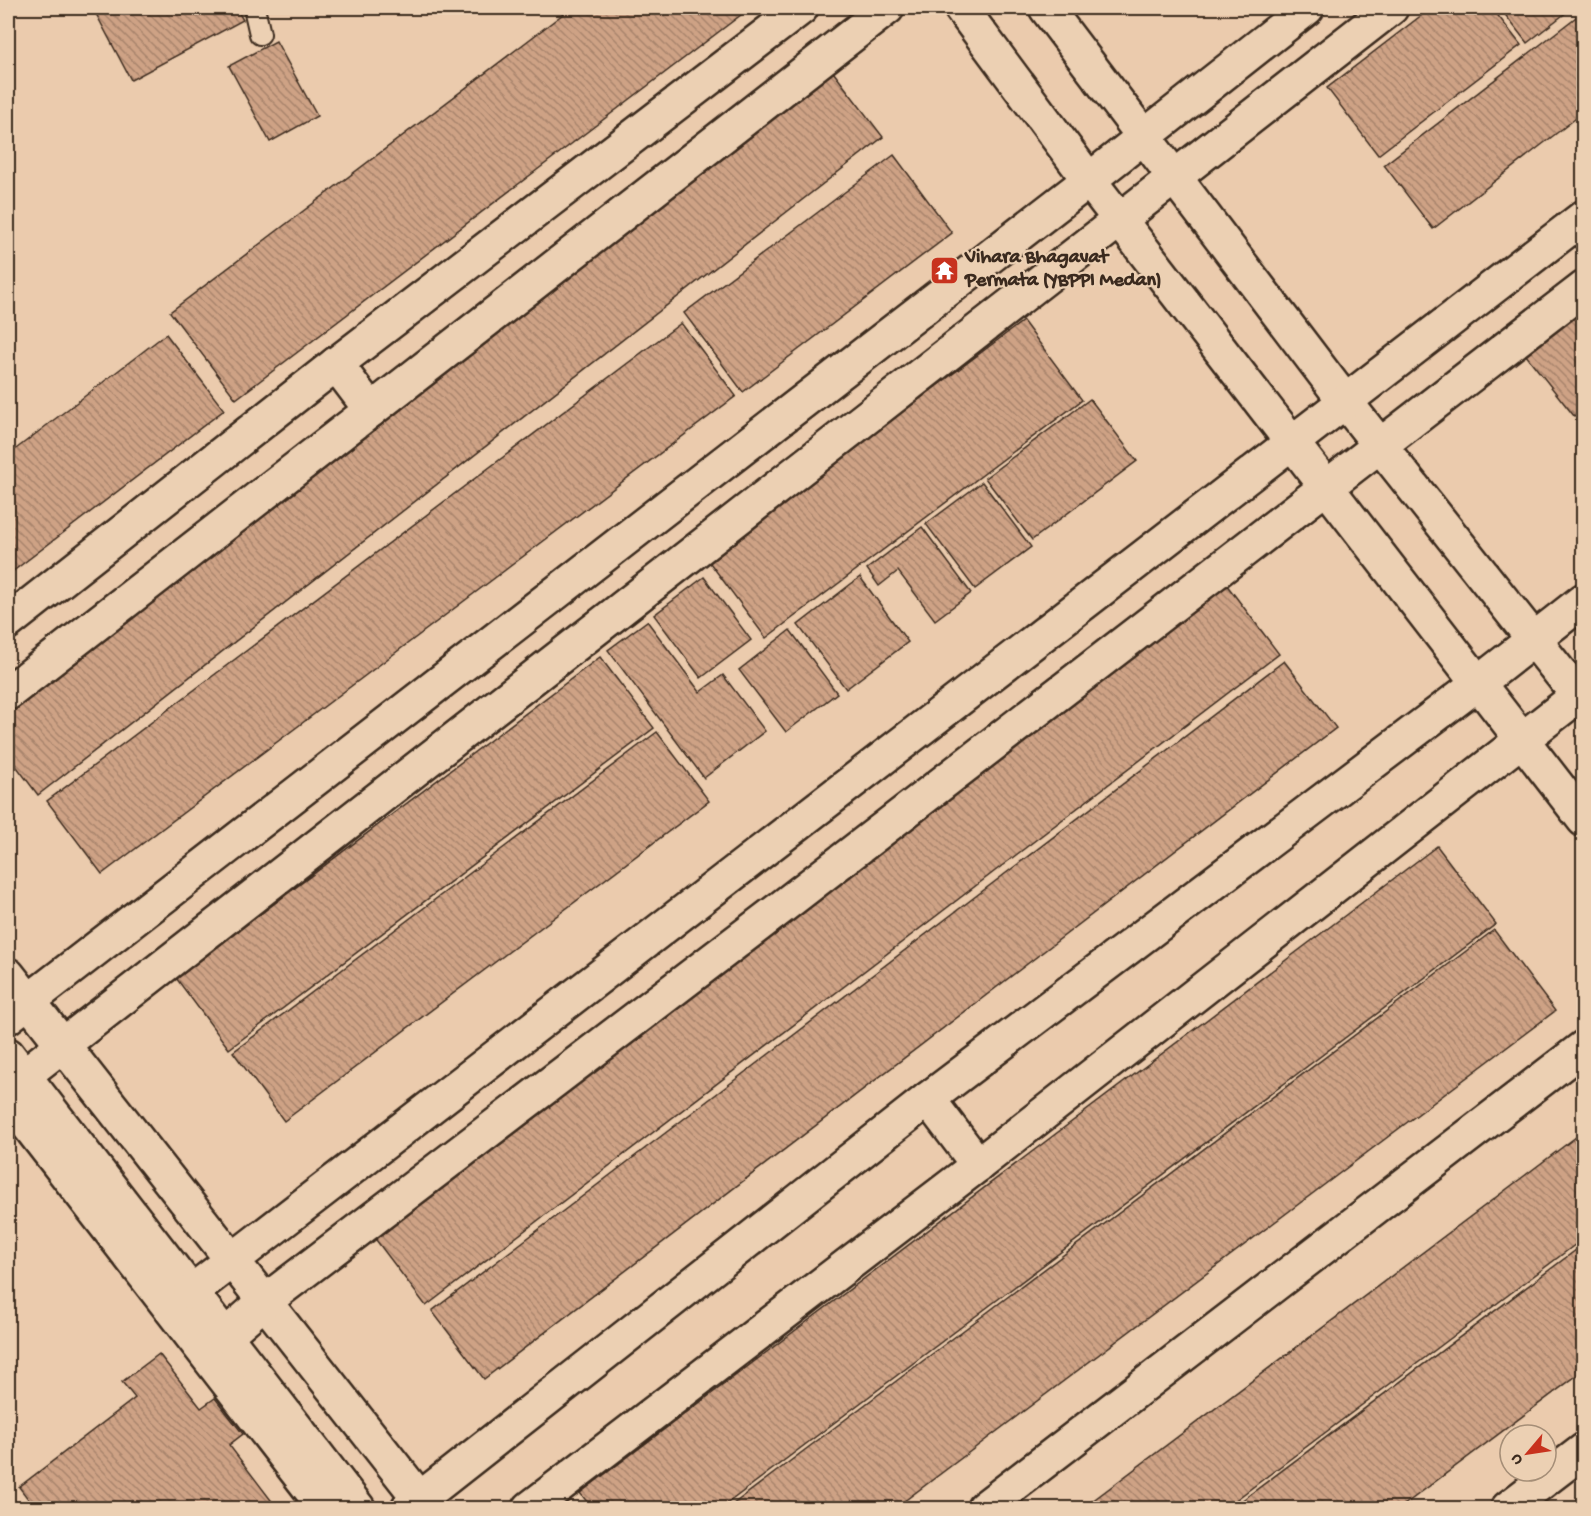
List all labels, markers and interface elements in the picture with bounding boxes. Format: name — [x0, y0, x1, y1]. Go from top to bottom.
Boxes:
place label: Vihara Bhagavat Permata (YBPPI Medan) — [964, 247, 1162, 293]
temple icon: Vihara Bhagavat Permata (YBPPI Medan) — [928, 254, 960, 286]
north arrow — [1498, 1423, 1558, 1483]
text: U — [1507, 1449, 1528, 1467]

